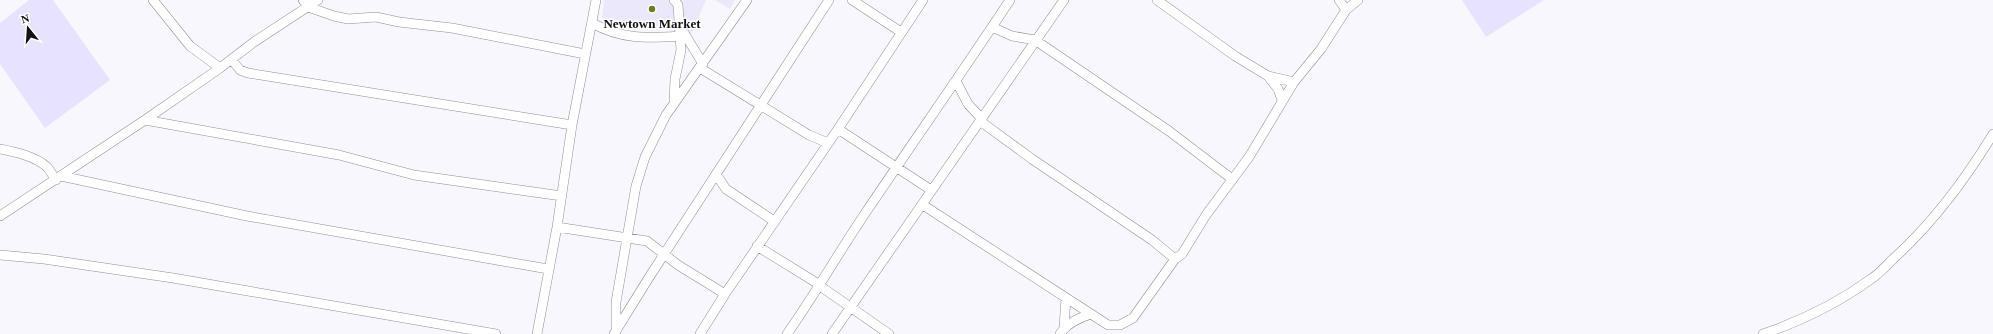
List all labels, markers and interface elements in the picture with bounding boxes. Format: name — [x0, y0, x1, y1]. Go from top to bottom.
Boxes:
marker: Newtown Market — [647, 4, 657, 14]
north arrow — [8, 8, 48, 48]
text: N — [20, 12, 31, 25]
place label: Newtown Market — [603, 16, 701, 31]

